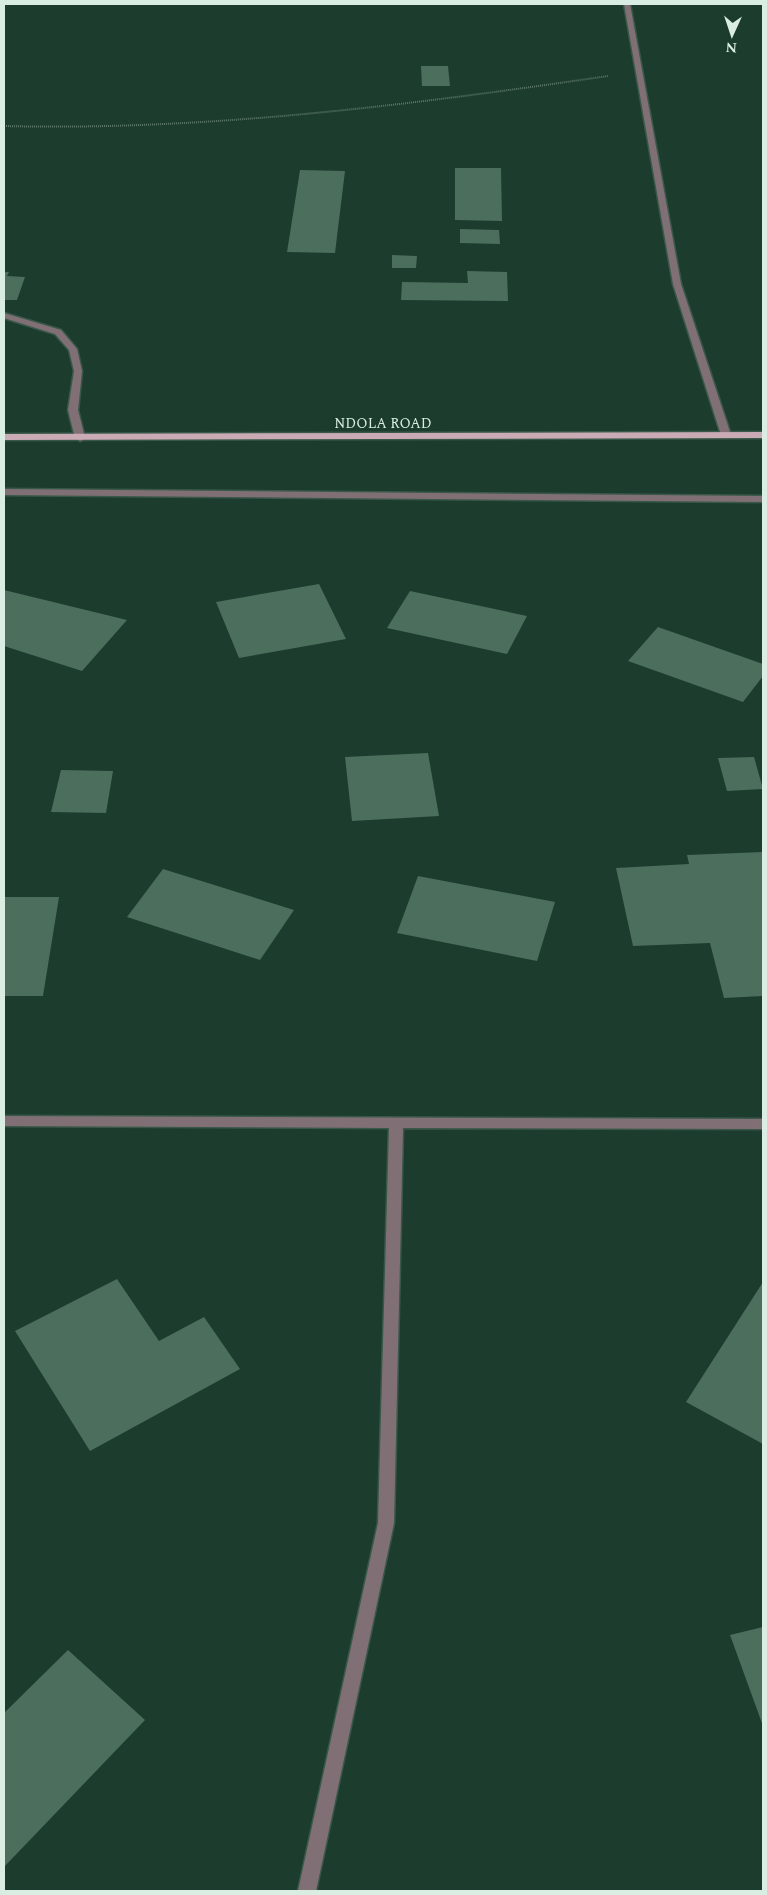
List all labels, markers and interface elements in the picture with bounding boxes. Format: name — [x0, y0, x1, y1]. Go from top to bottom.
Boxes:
north arrow — [707, 10, 757, 60]
text: N — [725, 37, 738, 58]
street label: NDOLA ROAD — [334, 413, 432, 434]

